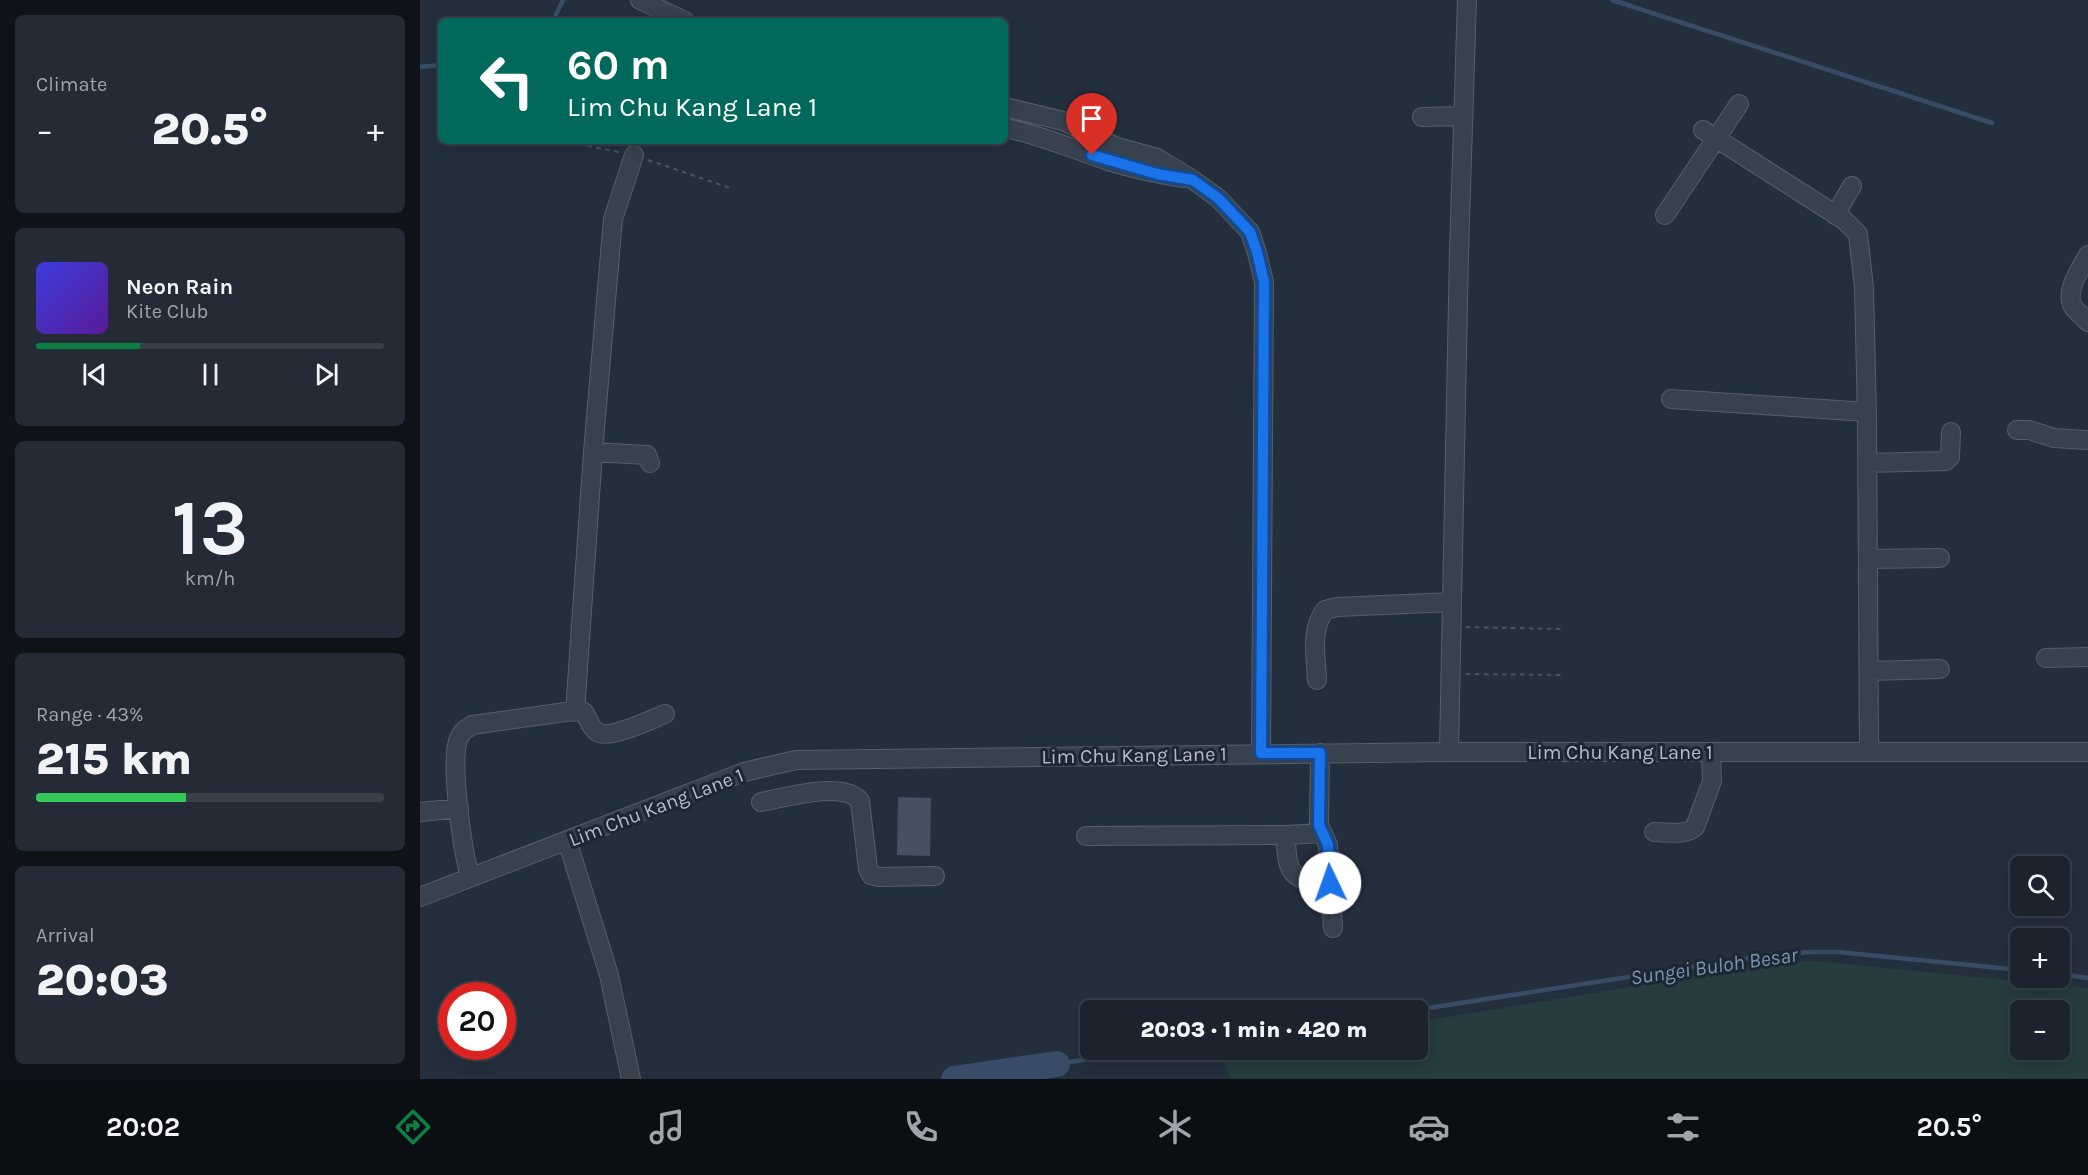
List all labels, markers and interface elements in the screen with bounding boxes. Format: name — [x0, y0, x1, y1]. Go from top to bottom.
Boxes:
text: 60 m — [567, 40, 670, 90]
icon: left — [468, 42, 546, 120]
text: Climate — [36, 73, 107, 96]
text: Lim Chu Kang Lane 1 — [567, 91, 817, 123]
pin — [1066, 93, 1117, 155]
icon: arrive — [1075, 102, 1108, 135]
text: 20.5° — [152, 103, 268, 155]
text: − — [36, 111, 53, 149]
text: + — [367, 111, 384, 149]
text: Neon Rain — [126, 274, 233, 300]
text: Kite Club — [126, 300, 208, 323]
icon: previous — [78, 358, 111, 391]
icon: pause — [194, 358, 227, 391]
icon: next — [310, 358, 343, 391]
text: 13 — [172, 482, 248, 574]
text: km/h — [185, 567, 235, 590]
text: Range · 43% — [36, 703, 143, 726]
text: 215 km — [36, 733, 192, 785]
street label: Lim Chu Kang Lane 1 — [1527, 741, 1713, 764]
street label: Lim Chu Kang Lane 1 — [1041, 742, 1227, 769]
street label: Lim Chu Kang Lane 1 — [566, 764, 747, 851]
position arrow — [1298, 851, 1362, 915]
map controls — [2010, 856, 2070, 1060]
button: search — [2010, 856, 2070, 916]
text: Arrival — [36, 924, 95, 947]
button: + — [2010, 928, 2070, 988]
water label: Sungei Buloh Besar — [1629, 942, 1800, 990]
text: 20:03 — [36, 954, 169, 1006]
speed limit sign: 20 — [438, 982, 516, 1060]
button: − — [2010, 1000, 2070, 1060]
text: 20:03 · 1 min · 420 m — [1140, 1017, 1368, 1043]
icon: directions — [392, 1106, 434, 1148]
icon: music — [646, 1106, 688, 1148]
icon: phone — [900, 1106, 942, 1148]
icon: climate — [1154, 1106, 1196, 1148]
icon: car — [1408, 1106, 1450, 1148]
icon: filters — [1662, 1106, 1704, 1148]
text: 20:02 — [106, 1111, 180, 1143]
text: 20.5° — [1916, 1111, 1982, 1143]

